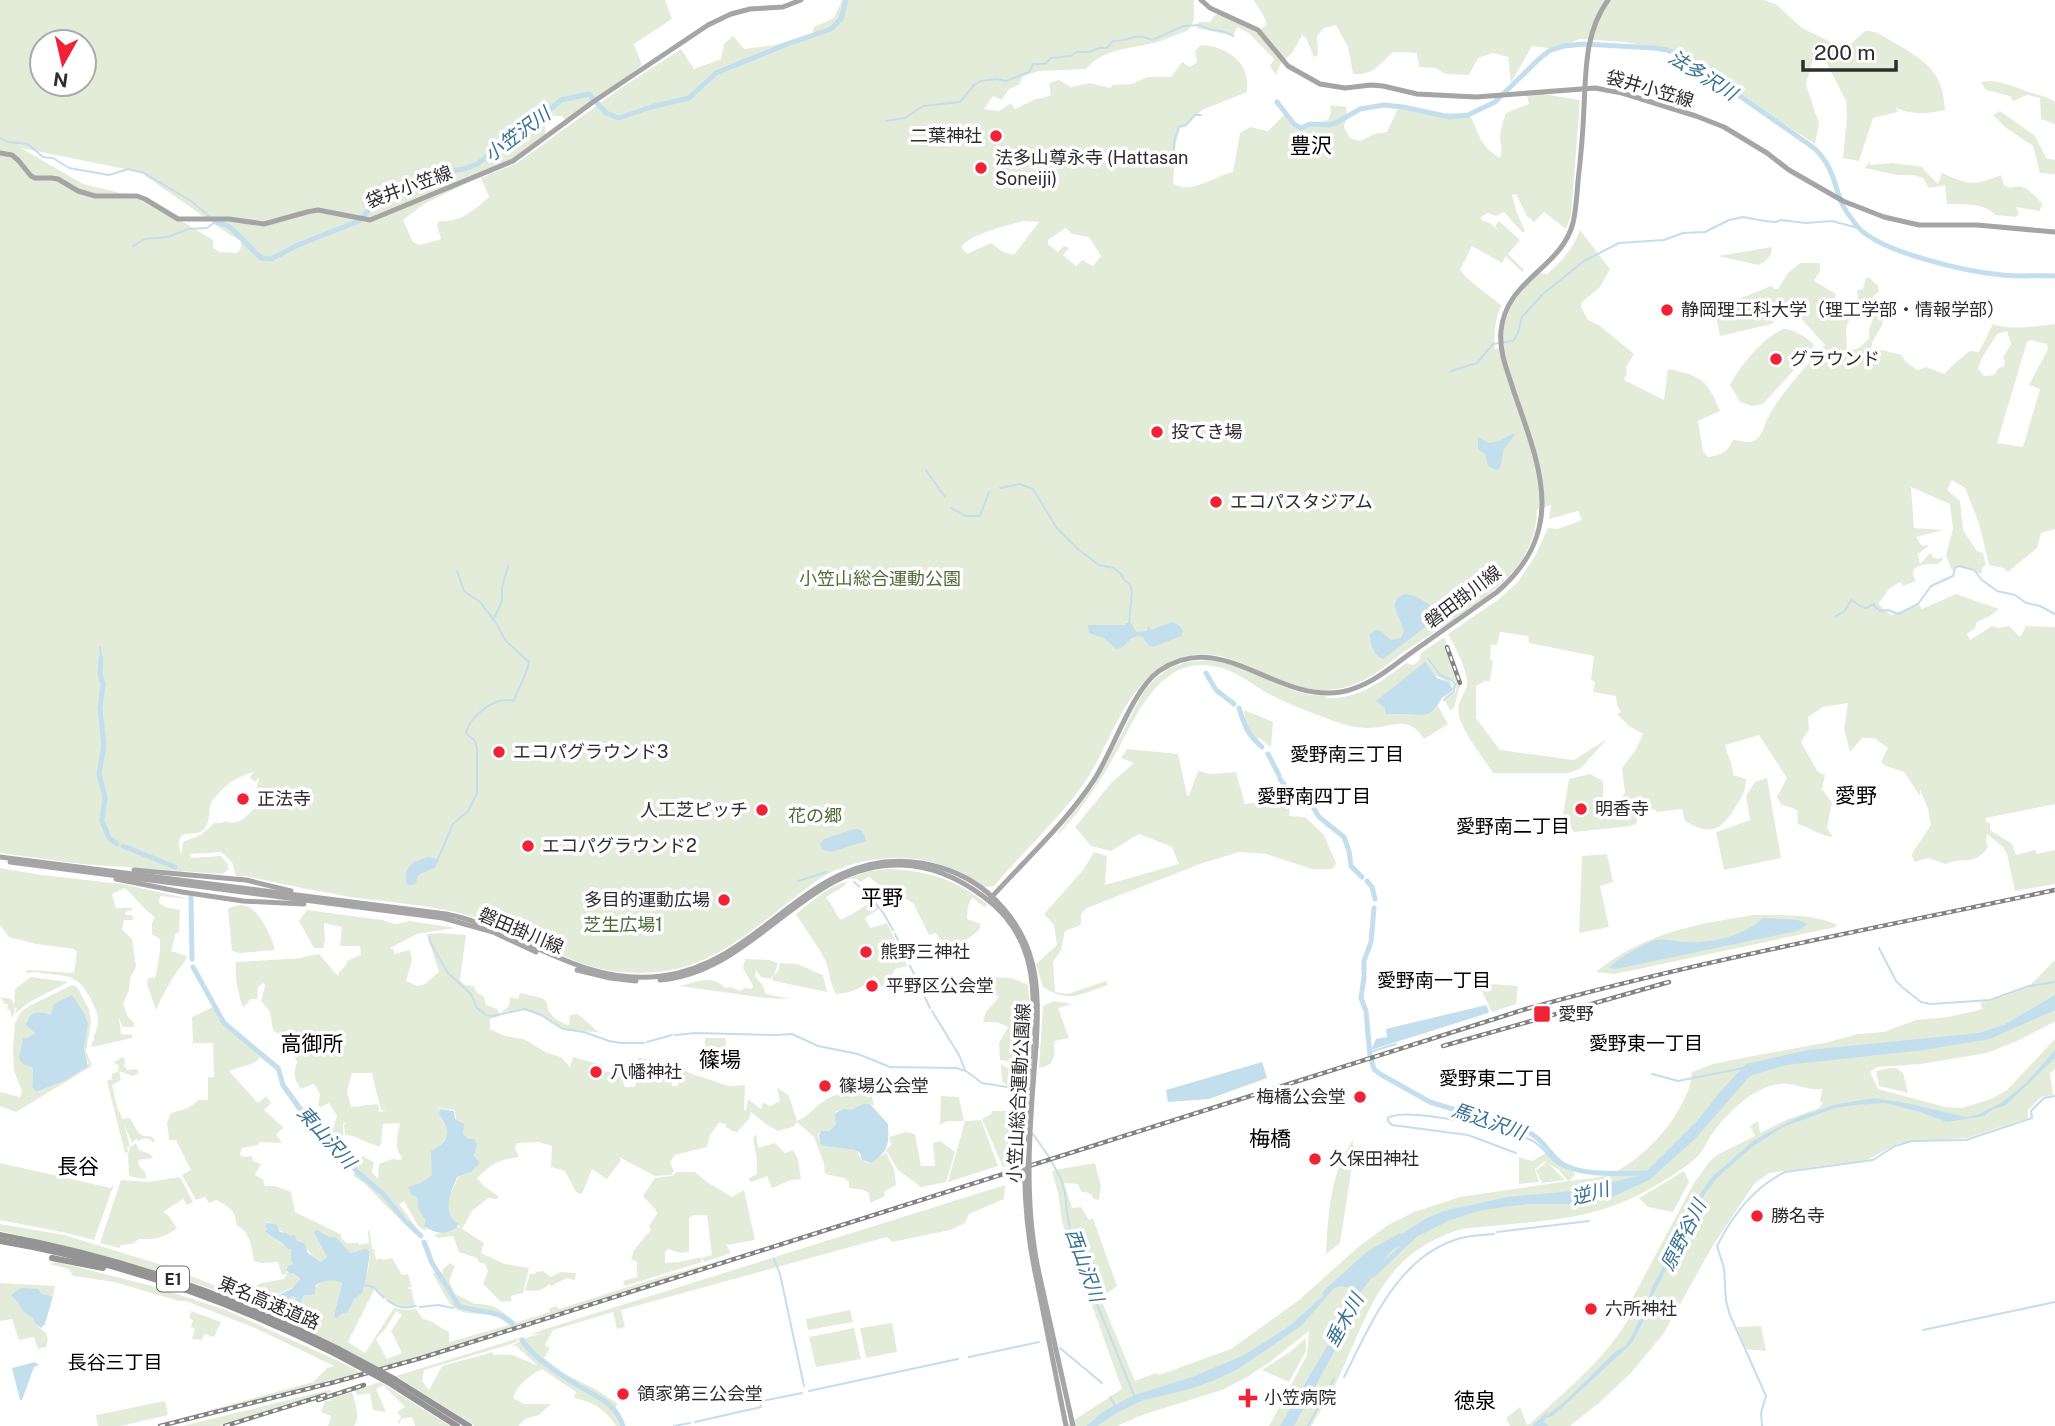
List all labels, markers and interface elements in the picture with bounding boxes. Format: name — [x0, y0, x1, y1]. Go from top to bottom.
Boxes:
north arrow — [28, 28, 98, 98]
scale bar — [1803, 28, 1896, 72]
text: 200 m — [1814, 40, 1875, 65]
water label: 法多沢川 — [1665, 46, 1743, 106]
street label: 袋井小笠線 — [1604, 66, 1696, 111]
text: N — [52, 68, 70, 92]
water label: 小笠沢川 — [480, 101, 556, 166]
place label: 二葉神社 — [910, 125, 982, 146]
marker: 二葉神社 — [988, 128, 1004, 144]
district label: 豊沢 — [1290, 133, 1332, 158]
place label: 法多山尊永寺 (Hattasan Soneiji) — [995, 147, 1189, 189]
marker: 法多山尊永寺 (Hattasan Soneiji) — [973, 160, 989, 176]
street label: 袋井小笠線 — [363, 161, 455, 212]
place label: 静岡理工科大学（理工学部・情報学部） — [1681, 299, 2005, 320]
marker: 静岡理工科大学（理工学部・情報学部） — [1659, 302, 1675, 318]
place label: グラウンド — [1790, 348, 1880, 369]
marker: グラウンド — [1768, 351, 1784, 367]
place label: 投てき場 — [1171, 421, 1242, 442]
marker: 投てき場 — [1149, 424, 1165, 440]
place label: エコパスタジアム — [1230, 491, 1373, 512]
marker: エコパスタジアム — [1208, 494, 1224, 510]
street label: 磐田掛川線 — [1420, 561, 1505, 632]
park label: 小笠山総合運動公園 — [799, 568, 961, 589]
place label: エコパグラウンド3 — [513, 741, 668, 762]
district label: 愛野南三丁目 — [1290, 743, 1404, 765]
marker: エコパグラウンド3 — [491, 744, 507, 760]
district label: 愛野 — [1835, 783, 1877, 808]
district label: 愛野南四丁目 — [1257, 785, 1371, 807]
place label: 正法寺 — [257, 788, 311, 809]
marker: 正法寺 — [235, 791, 251, 807]
place label: 明香寺 — [1595, 798, 1649, 819]
place label: 人工芝ピッチ — [640, 799, 748, 820]
marker: 明香寺 — [1573, 801, 1589, 817]
marker: 人工芝ピッチ — [754, 802, 770, 818]
park label: 花の郷 — [788, 805, 842, 826]
district label: 愛野南二丁目 — [1456, 815, 1570, 837]
place label: エコパグラウンド2 — [542, 835, 697, 856]
marker: エコパグラウンド2 — [520, 838, 536, 854]
district label: 平野 — [861, 885, 903, 910]
place label: 多目的運動広場 — [584, 889, 710, 910]
marker: 多目的運動広場 — [716, 892, 732, 908]
street label: 磐田掛川線 — [476, 903, 567, 958]
park label: 芝生広場1 — [583, 914, 663, 935]
place label: 熊野三神社 — [880, 941, 970, 962]
marker: 熊野三神社 — [858, 944, 874, 960]
district label: 愛野南一丁目 — [1377, 969, 1491, 991]
place label: 平野区公会堂 — [886, 975, 994, 996]
marker: 平野区公会堂 — [864, 978, 880, 994]
street label: 小笠山総合運動公園線 — [1003, 1003, 1034, 1183]
place label: 愛野 — [1558, 1003, 1594, 1024]
marker: 愛野 — [1532, 1004, 1552, 1024]
district label: 高御所 — [281, 1031, 344, 1056]
district label: 愛野東一丁目 — [1589, 1032, 1703, 1054]
district label: 篠場 — [699, 1047, 741, 1072]
place label: 八幡神社 — [610, 1061, 682, 1082]
marker: 八幡神社 — [588, 1064, 604, 1080]
district label: 愛野東二丁目 — [1439, 1067, 1553, 1089]
place label: 篠場公会堂 — [839, 1075, 929, 1096]
marker: 篠場公会堂 — [817, 1078, 833, 1094]
place label: 梅橋公会堂 — [1256, 1086, 1346, 1107]
marker: 梅橋公会堂 — [1352, 1089, 1368, 1105]
water label: 馬込沢川 — [1449, 1098, 1530, 1144]
water label: 東山沢川 — [293, 1101, 362, 1174]
district label: 梅橋 — [1249, 1126, 1291, 1151]
place label: 久保田神社 — [1329, 1148, 1419, 1169]
marker: 久保田神社 — [1307, 1151, 1323, 1167]
district label: 長谷 — [57, 1154, 99, 1179]
water label: 逆川 — [1569, 1177, 1613, 1209]
water label: 原野谷川 — [1656, 1194, 1711, 1274]
place label: 勝名寺 — [1771, 1205, 1825, 1226]
marker: 勝名寺 — [1749, 1208, 1765, 1224]
water label: 西山沢川 — [1062, 1226, 1109, 1306]
road number: E1 — [157, 1266, 189, 1292]
street label: 東名高速道路 — [215, 1272, 323, 1333]
water label: 垂木川 — [1321, 1288, 1368, 1350]
place label: 六所神社 — [1605, 1298, 1677, 1319]
marker: 六所神社 — [1583, 1301, 1599, 1317]
district label: 長谷三丁目 — [67, 1351, 163, 1373]
place label: 領家第三公会堂 — [637, 1383, 763, 1404]
marker: 領家第三公会堂 — [615, 1386, 631, 1402]
place label: 小笠病院 — [1264, 1387, 1336, 1408]
marker: 小笠病院 — [1238, 1388, 1258, 1408]
district label: 徳泉 — [1454, 1388, 1496, 1413]

